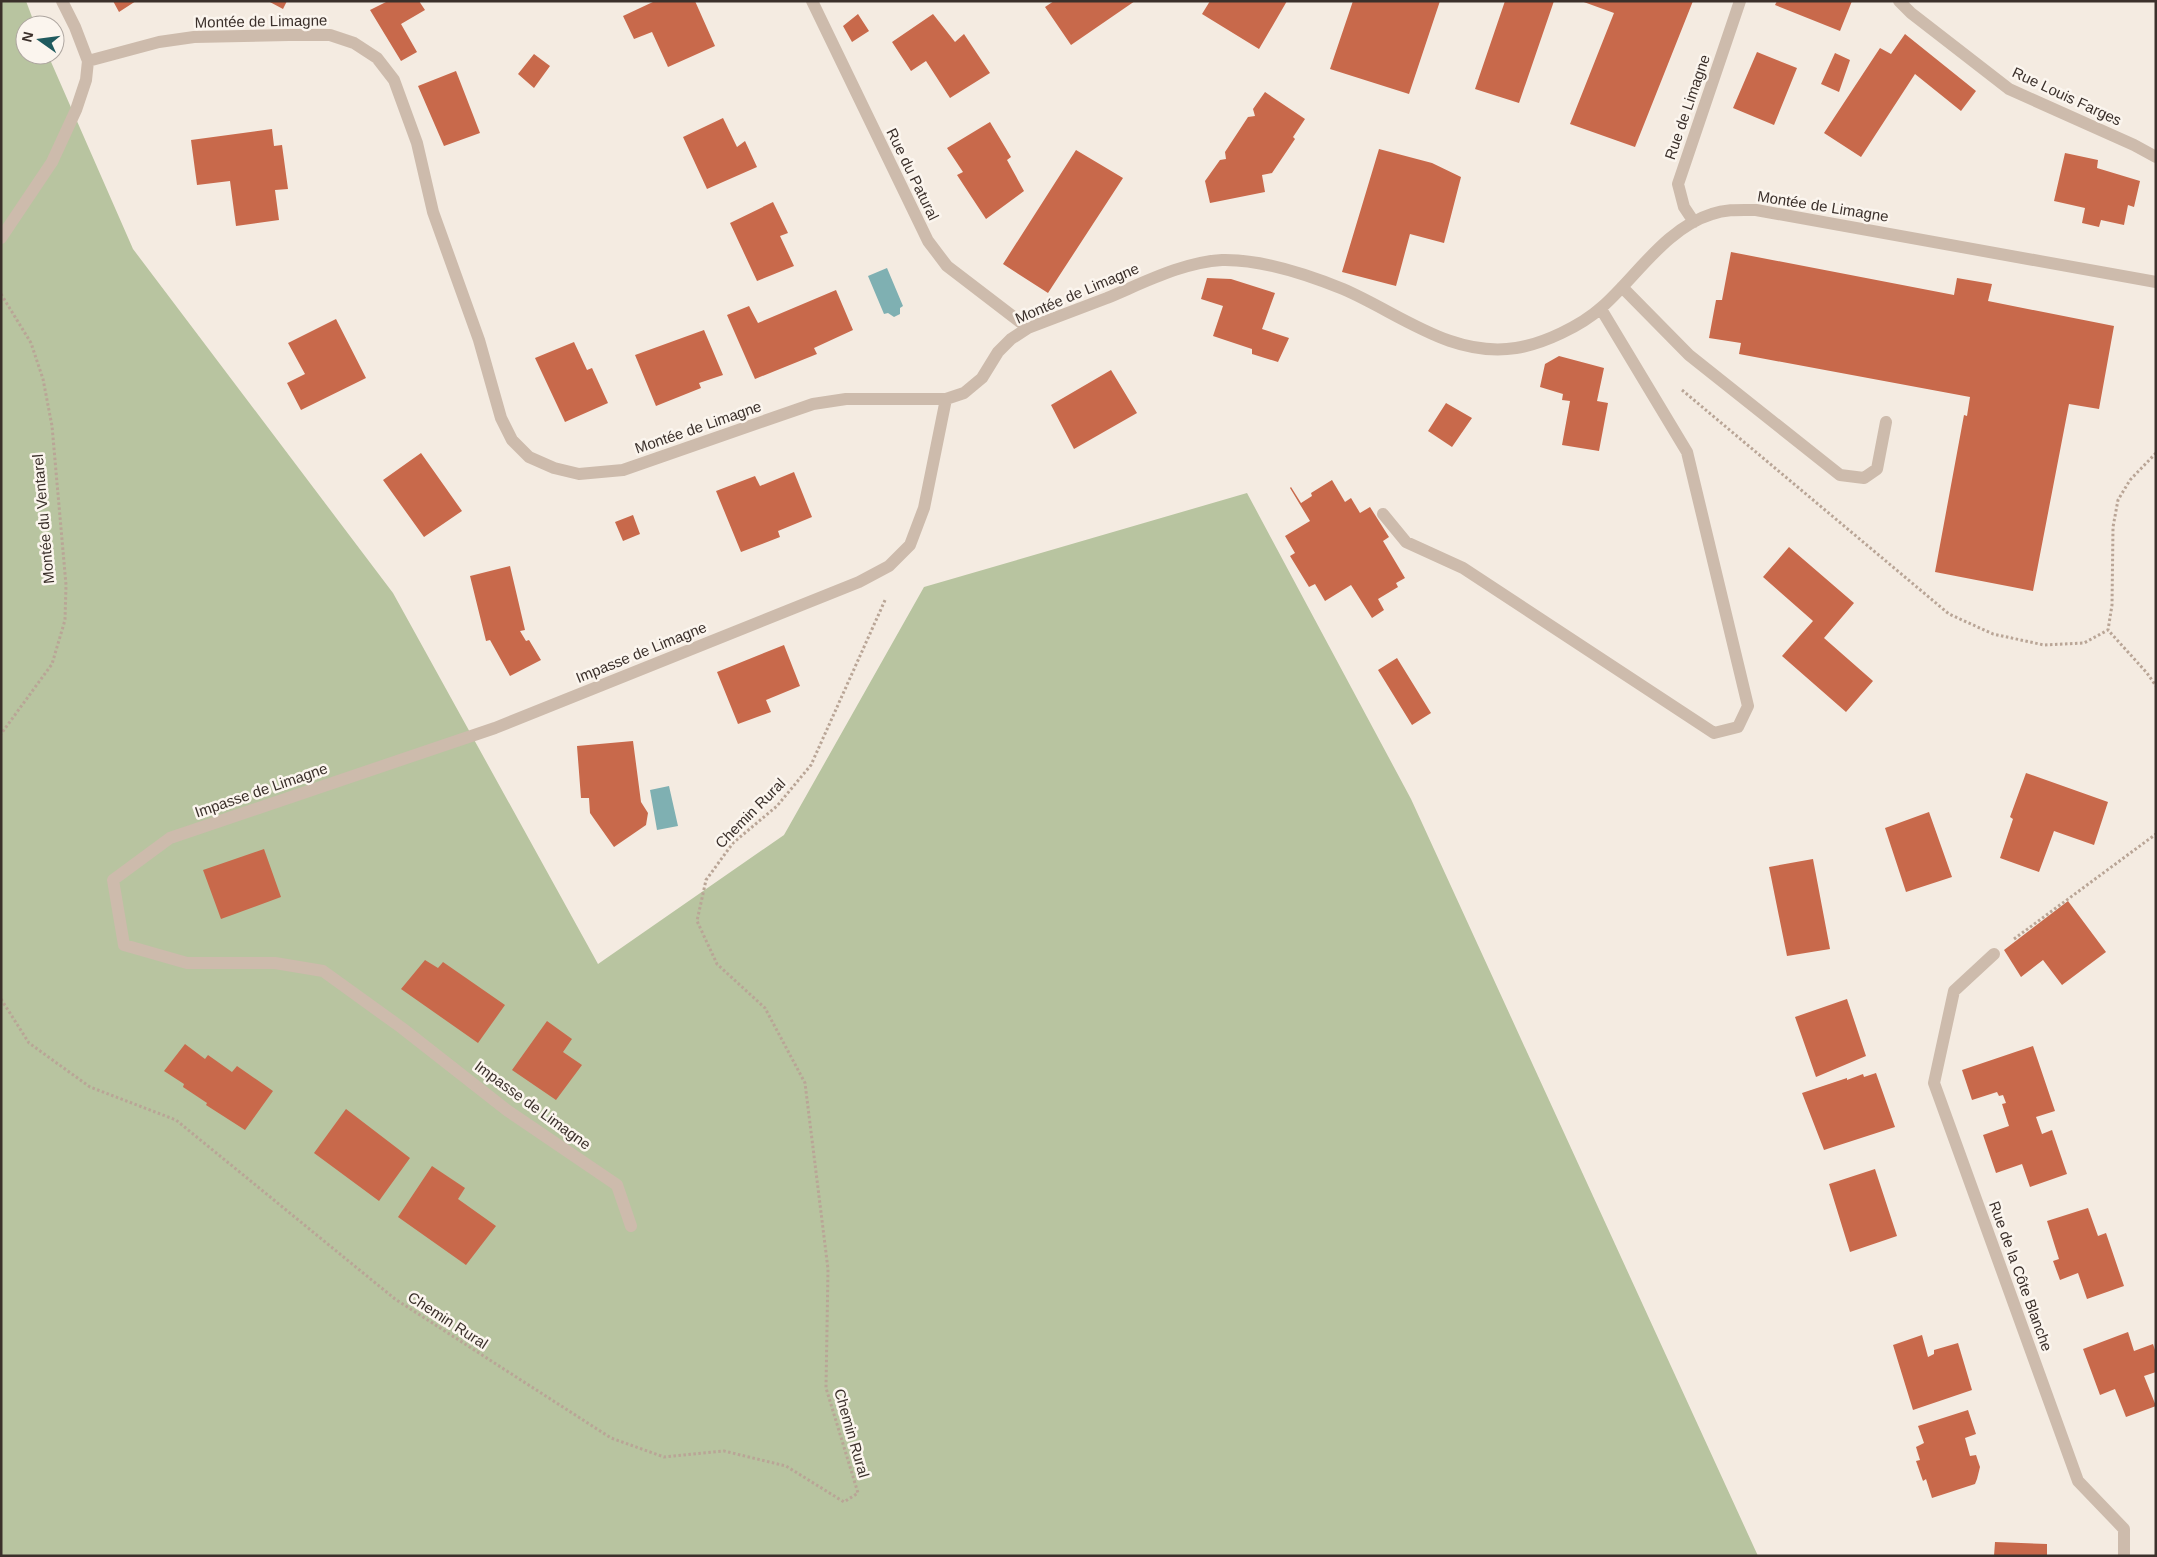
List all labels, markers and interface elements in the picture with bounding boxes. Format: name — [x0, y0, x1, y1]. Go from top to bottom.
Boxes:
street label: Montée de Limagne — [195, 11, 327, 31]
north arrow — [15, 15, 65, 65]
text: N — [18, 30, 36, 44]
street label: Rue de Limagne — [1661, 52, 1713, 162]
street label: Rue Louis Farges — [2010, 63, 2124, 129]
street label: Rue du Patural — [883, 125, 943, 223]
street label: Montée de Limagne — [1756, 187, 1890, 225]
street label: Montée de Limagne — [1013, 259, 1141, 327]
street label: Montée de Limagne — [633, 397, 763, 457]
street label: Montée du Ventarel — [29, 453, 57, 585]
street label: Impasse de Limagne — [573, 618, 709, 686]
street label: Impasse de Limagne — [192, 759, 330, 821]
street label: Chemin Rural — [712, 775, 788, 851]
street label: Impasse de Limagne — [472, 1057, 594, 1153]
street label: Rue de la Côte Blanche — [1986, 1199, 2056, 1353]
street label: Chemin Rural — [405, 1288, 491, 1352]
street label: Chemin Rural — [831, 1387, 873, 1479]

